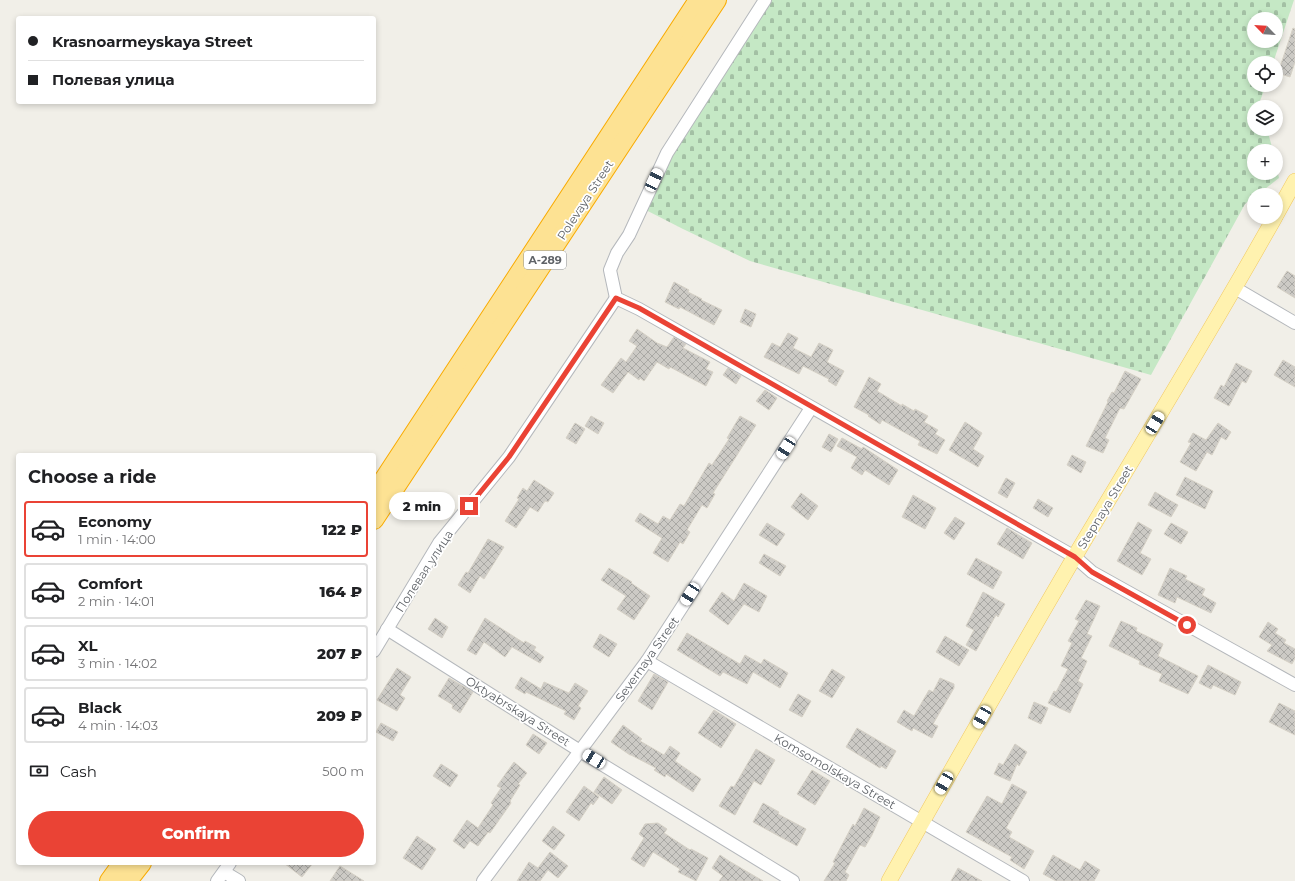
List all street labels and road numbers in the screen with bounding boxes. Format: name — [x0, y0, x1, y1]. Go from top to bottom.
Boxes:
street label: Polevaya Street — [554, 157, 616, 243]
road number: А-289 — [524, 251, 566, 269]
street label: Stepnaya Street — [1074, 462, 1136, 552]
street label: Полевая улица — [392, 527, 456, 615]
street label: Severnaya Street — [612, 613, 682, 704]
street label: Oktyabrskaya Street — [463, 673, 573, 749]
street label: Komsomolskaya Street — [772, 730, 899, 812]

